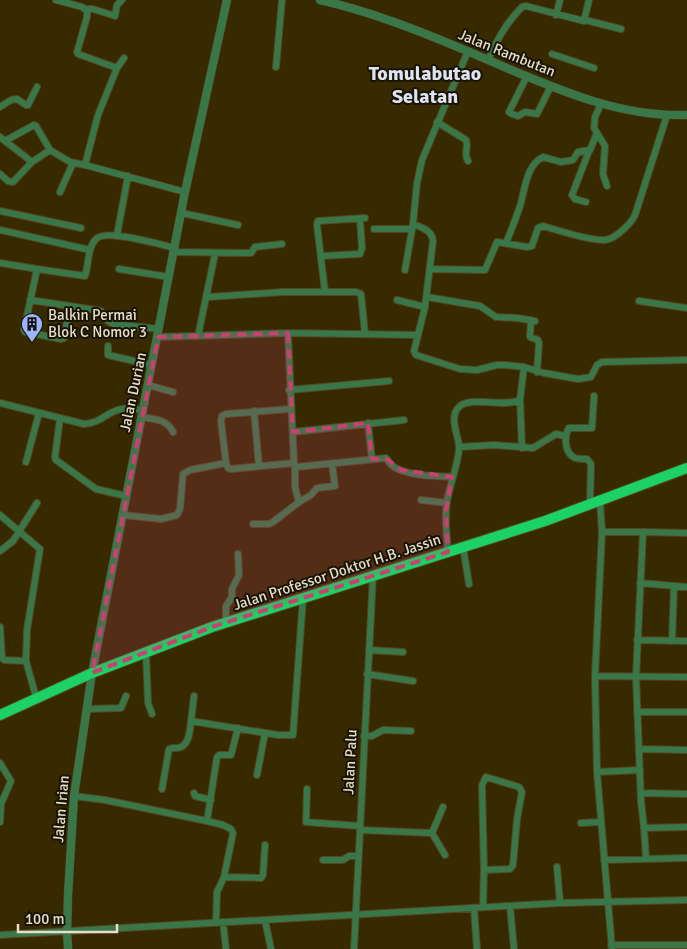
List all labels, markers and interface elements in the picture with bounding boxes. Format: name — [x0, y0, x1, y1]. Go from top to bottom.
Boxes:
street label: Jalan Rambutan — [456, 25, 558, 81]
district label: Tomulabutao Selatan — [369, 61, 481, 109]
place label: Balkin Permai Blok C Nomor 3 — [48, 306, 147, 341]
building icon: Balkin Permai Blok C Nomor 3 — [20, 312, 44, 343]
street label: Jalan Durian — [116, 351, 150, 433]
street label: Jalan Professor Doktor H.B. Jassin — [231, 530, 443, 614]
street label: Jalan Palu — [339, 729, 361, 795]
street label: Jalan Irian — [49, 775, 73, 843]
scale bar — [18, 902, 116, 934]
text: 100 m — [25, 910, 65, 928]

